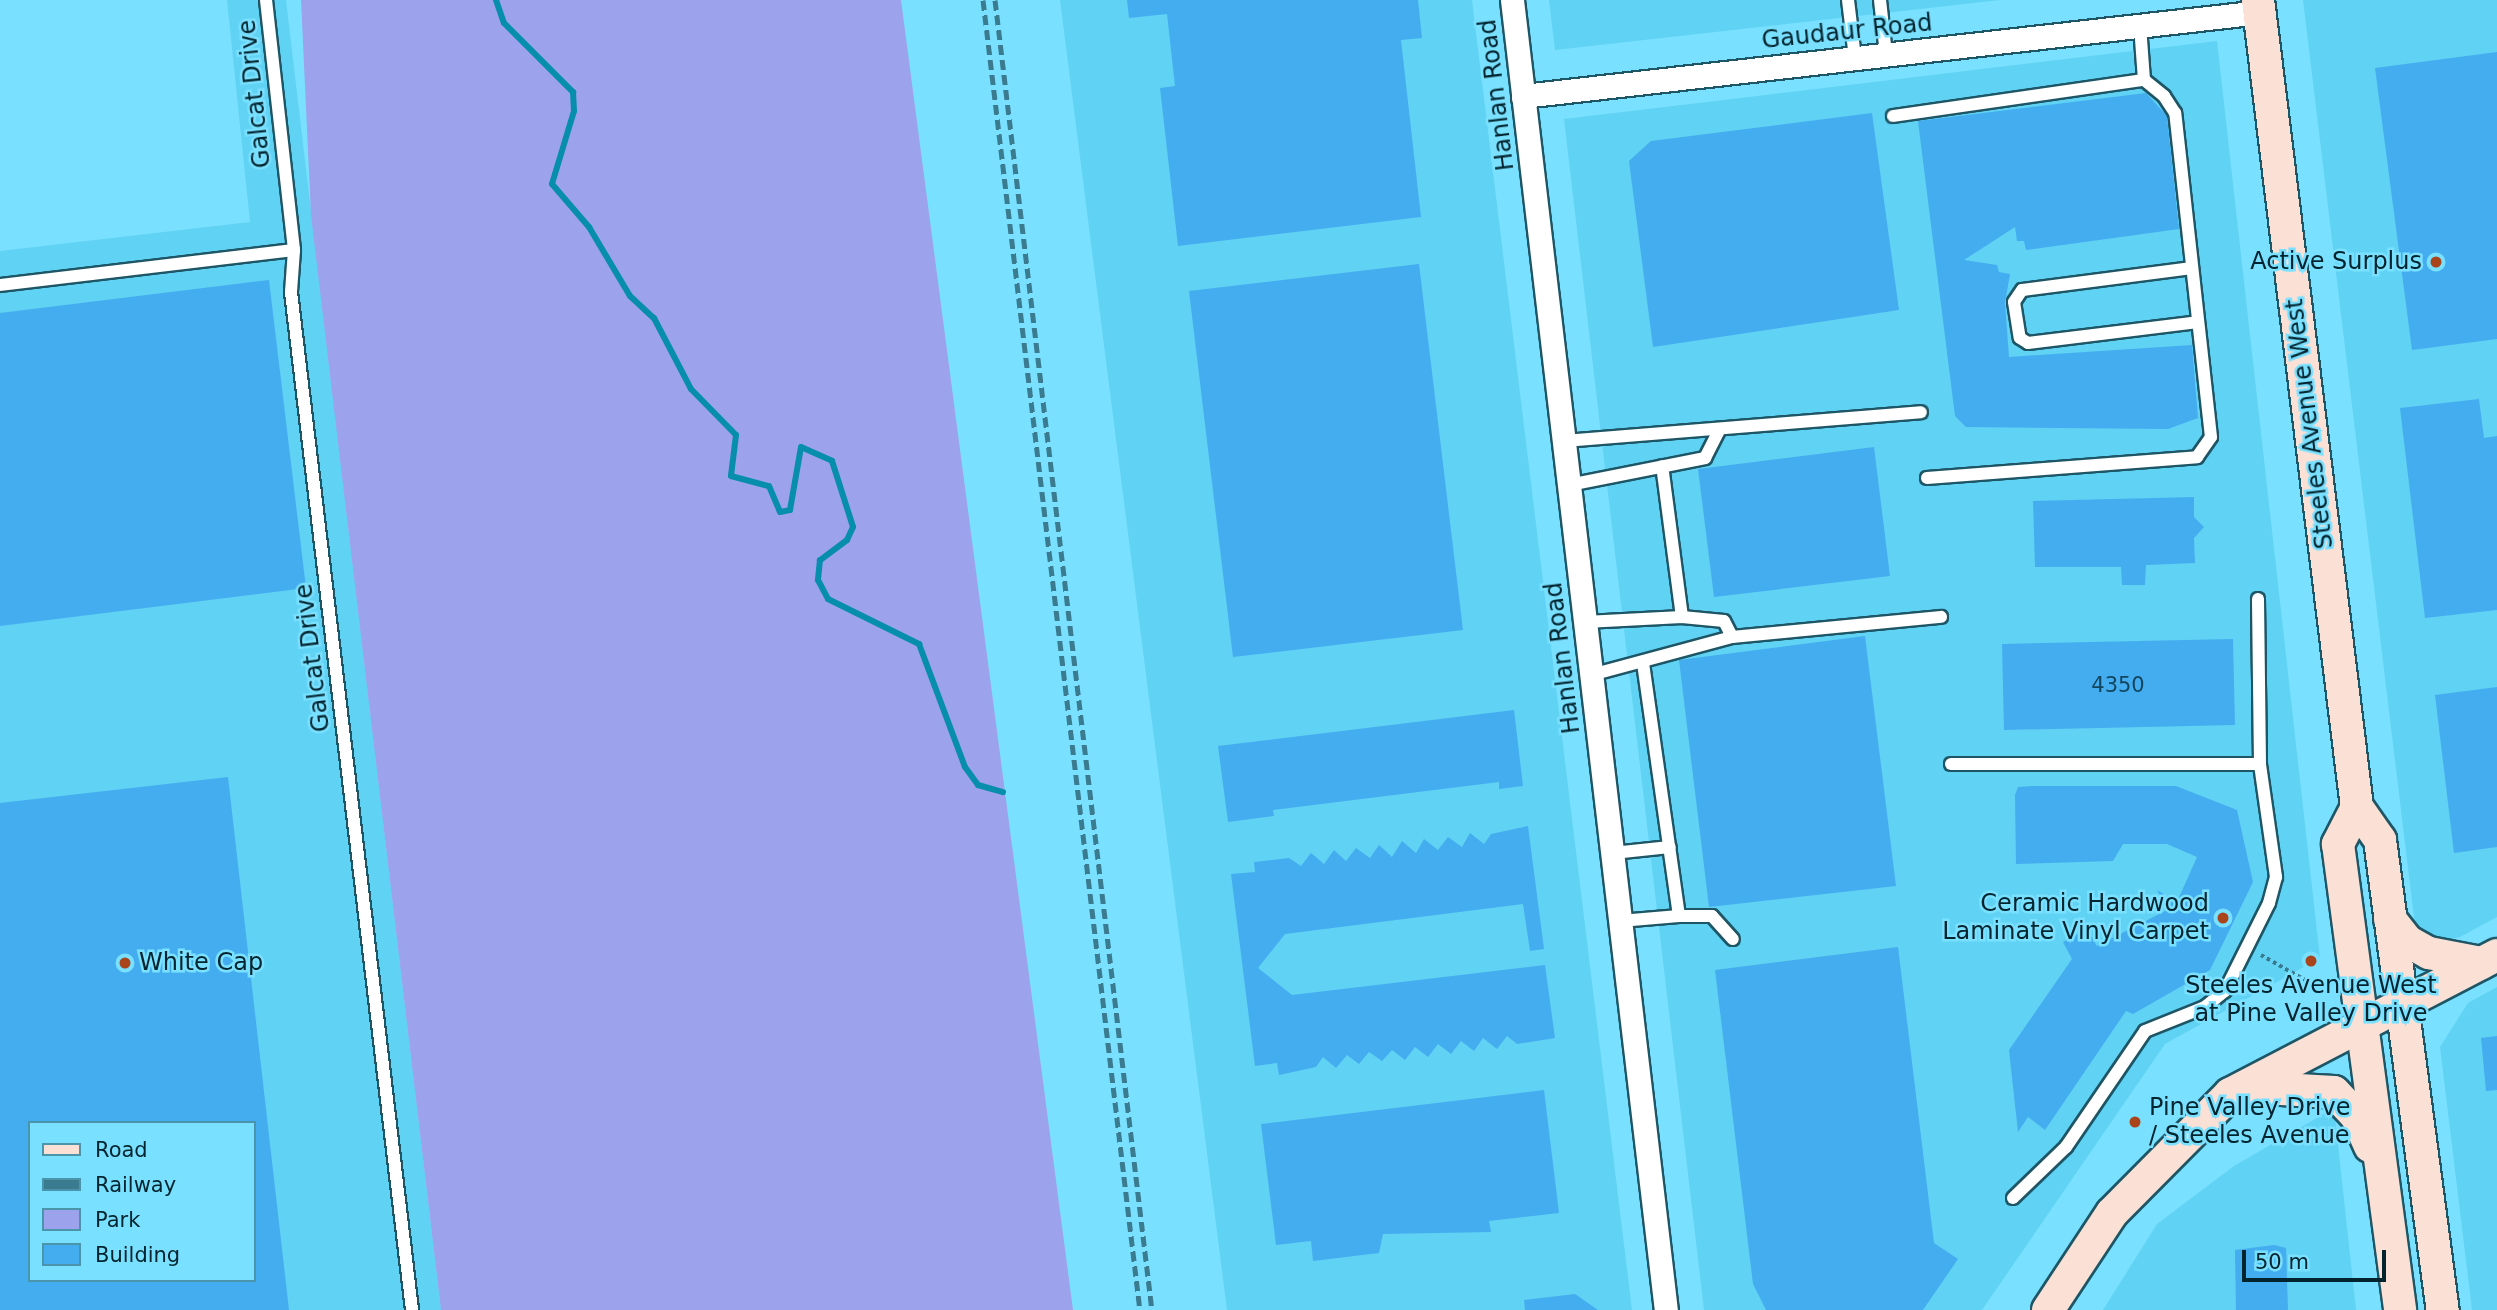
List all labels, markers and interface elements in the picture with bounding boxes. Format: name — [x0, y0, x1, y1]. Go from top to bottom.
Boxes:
street label: Gaudaur Road — [1760, 9, 1934, 55]
street label: Galcat Drive — [233, 18, 277, 170]
street label: Hanlan Road — [1473, 18, 1521, 172]
place label: Active Surplus — [2250, 248, 2422, 276]
marker: Active Surplus — [2428, 254, 2444, 270]
street label: Steeles Avenue West — [2280, 297, 2340, 551]
street label: Hanlan Road — [1539, 581, 1587, 735]
street label: Galcat Drive — [290, 582, 336, 734]
house number: 4350 — [2091, 672, 2145, 698]
place label: Ceramic Hardwood Laminate Vinyl Carpet — [1942, 890, 2209, 946]
marker: Ceramic Hardwood Laminate Vinyl Carpet — [2215, 910, 2231, 926]
place label: White Cap — [139, 949, 263, 977]
marker: Steeles Avenue West at Pine Valley Drive — [2303, 953, 2319, 969]
marker: White Cap — [117, 955, 133, 971]
place label: Steeles Avenue West at Pine Valley Drive — [2185, 972, 2437, 1028]
place label: Pine Valley Drive / Steeles Avenue — [2149, 1094, 2350, 1150]
marker: Pine Valley Drive / Steeles Avenue — [2127, 1114, 2143, 1130]
legend — [28, 1121, 256, 1282]
text: Road — [95, 1138, 148, 1162]
text: Railway — [95, 1173, 176, 1197]
text: Park — [95, 1208, 140, 1232]
scale bar — [2245, 1236, 2388, 1280]
text: Building — [95, 1243, 180, 1267]
text: 50 m — [2255, 1250, 2309, 1274]

